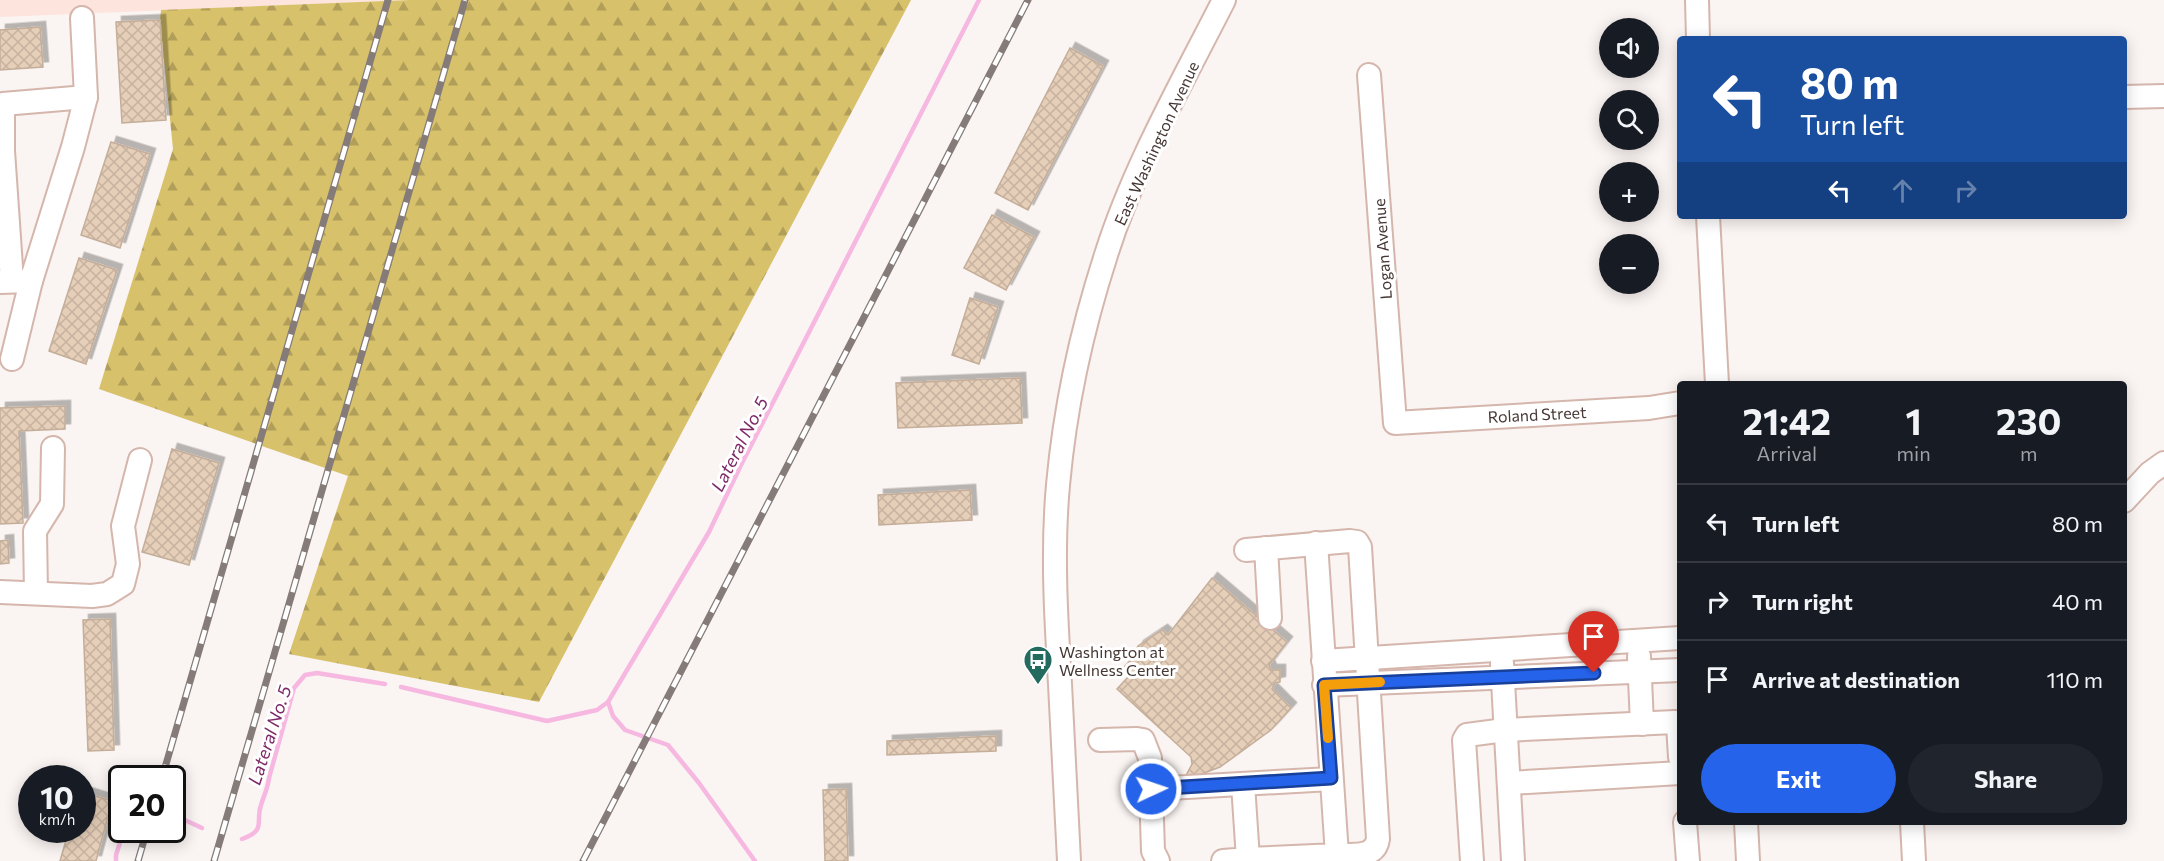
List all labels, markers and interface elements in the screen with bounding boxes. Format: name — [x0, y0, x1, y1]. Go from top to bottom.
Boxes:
map controls — [1599, 18, 1659, 294]
button: sound — [1599, 18, 1659, 78]
text: 80 m — [1800, 56, 1899, 108]
street label: East Washington Avenue — [1110, 58, 1202, 228]
icon: left — [1701, 60, 1779, 138]
button: search — [1599, 90, 1659, 150]
text: Turn left — [1800, 108, 1904, 141]
button: + — [1599, 162, 1659, 222]
icon: left — [1823, 174, 1856, 207]
icon: ahead — [1886, 174, 1919, 207]
icon: right — [1949, 174, 1982, 207]
street label: Logan Avenue — [1369, 198, 1395, 300]
button: − — [1599, 234, 1659, 294]
water label: Lateral No. 5 — [706, 392, 773, 495]
text: 21:42 — [1742, 398, 1831, 442]
text: 1 — [1905, 398, 1922, 442]
text: 230 — [1996, 398, 2062, 442]
street label: Roland Street — [1487, 402, 1587, 426]
text: Arrival — [1757, 441, 1817, 465]
text: min — [1897, 441, 1931, 465]
text: m — [2020, 441, 2038, 465]
icon: left — [1701, 507, 1734, 540]
text: Turn left — [1752, 510, 1839, 537]
text: 80 m — [2052, 510, 2103, 537]
icon: right — [1701, 585, 1734, 618]
text: Turn right — [1752, 588, 1853, 615]
text: 40 m — [2052, 588, 2103, 615]
pin — [1568, 611, 1619, 673]
icon: arrive — [1577, 620, 1610, 653]
place label: Washington at Wellness Center — [1059, 642, 1176, 679]
bus stop icon: Washington at Wellness Center — [1022, 644, 1054, 686]
icon: arrive — [1701, 663, 1734, 696]
text: Arrive at destination — [1752, 666, 1960, 693]
text: 110 m — [2046, 666, 2103, 693]
water label: Lateral No. 5 — [243, 682, 296, 787]
button: Exit — [1701, 744, 1896, 813]
button: Share — [1908, 744, 2103, 813]
position arrow — [1119, 757, 1183, 821]
speed limit sign: 20 — [108, 765, 186, 843]
text: 10 — [40, 778, 74, 815]
text: km/h — [39, 810, 75, 828]

